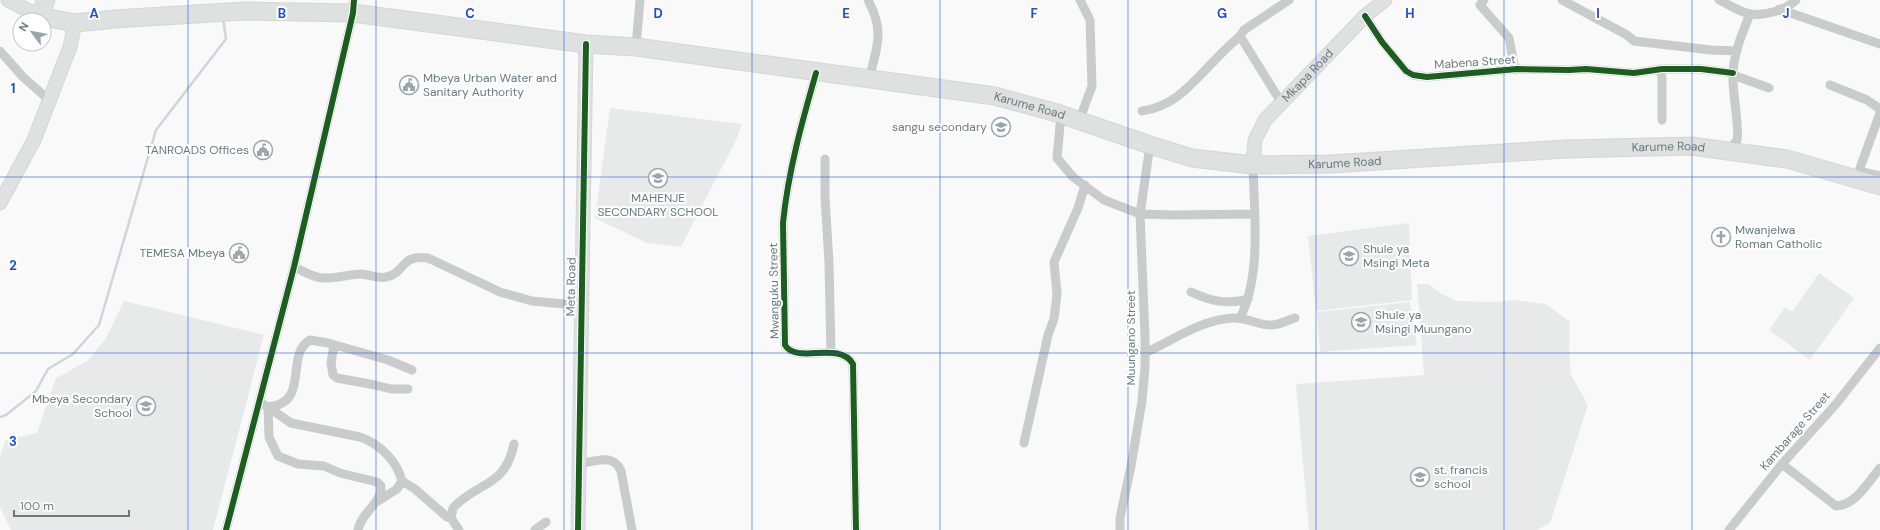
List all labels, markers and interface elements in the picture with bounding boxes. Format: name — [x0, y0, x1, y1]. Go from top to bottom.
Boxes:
text: A — [89, 5, 99, 22]
text: B — [278, 5, 286, 22]
text: C — [465, 5, 475, 22]
text: D — [653, 5, 663, 22]
text: E — [842, 5, 850, 22]
text: F — [1030, 5, 1038, 22]
text: G — [1217, 5, 1227, 22]
text: H — [1405, 5, 1415, 22]
text: I — [1596, 5, 1600, 22]
text: J — [1782, 5, 1790, 22]
north arrow — [12, 12, 52, 52]
text: N — [15, 20, 32, 34]
street label: Mkapa Road — [1278, 46, 1337, 106]
street label: Mabena Street — [1434, 51, 1517, 73]
place label: Mbeya Urban Water and Sanitary Authority — [423, 70, 557, 100]
public building icon: Mbeya Urban Water and Sanitary Authority — [398, 74, 420, 96]
text: 1 — [11, 80, 15, 97]
street label: Karume Road — [992, 88, 1067, 123]
school or university icon: sangu secondary — [990, 116, 1012, 138]
place label: sangu secondary — [892, 119, 987, 135]
street label: Karume Road — [1632, 138, 1706, 156]
public building icon: TANROADS Offices — [252, 139, 274, 161]
place label: TANROADS Offices — [145, 142, 249, 158]
street label: Karume Road — [1308, 153, 1382, 172]
school or university icon: MAHENJE SECONDARY SCHOOL — [647, 167, 669, 189]
place label: MAHENJE SECONDARY SCHOOL — [597, 190, 719, 220]
place label: Mwanjelwa Roman Catholic — [1735, 222, 1822, 252]
church icon: Mwanjelwa Roman Catholic — [1710, 226, 1732, 248]
place label: Shule ya Msingi Meta — [1363, 241, 1430, 271]
public building icon: TEMESA Mbeya — [228, 242, 250, 264]
street label: Mwanguku Street — [765, 243, 783, 339]
place label: TEMESA Mbeya — [139, 245, 225, 261]
school or university icon: Shule ya Msingi Meta — [1338, 245, 1360, 267]
text: 2 — [9, 257, 17, 274]
street label: Meta Road — [562, 257, 580, 317]
street label: Muungano Street — [1123, 290, 1139, 386]
place label: Shule ya Msingi Muungano — [1375, 307, 1472, 337]
school or university icon: Shule ya Msingi Muungano — [1350, 311, 1372, 333]
street label: Kambarage Street — [1756, 388, 1834, 474]
place label: Mbeya Secondary School — [32, 391, 132, 421]
school or university icon: Mbeya Secondary School — [135, 395, 157, 417]
text: 3 — [9, 433, 17, 450]
place label: st. francis school — [1434, 462, 1488, 492]
school or university icon: st. francis school — [1409, 466, 1431, 488]
scale bar — [14, 492, 129, 518]
text: 100 m — [20, 498, 54, 514]

